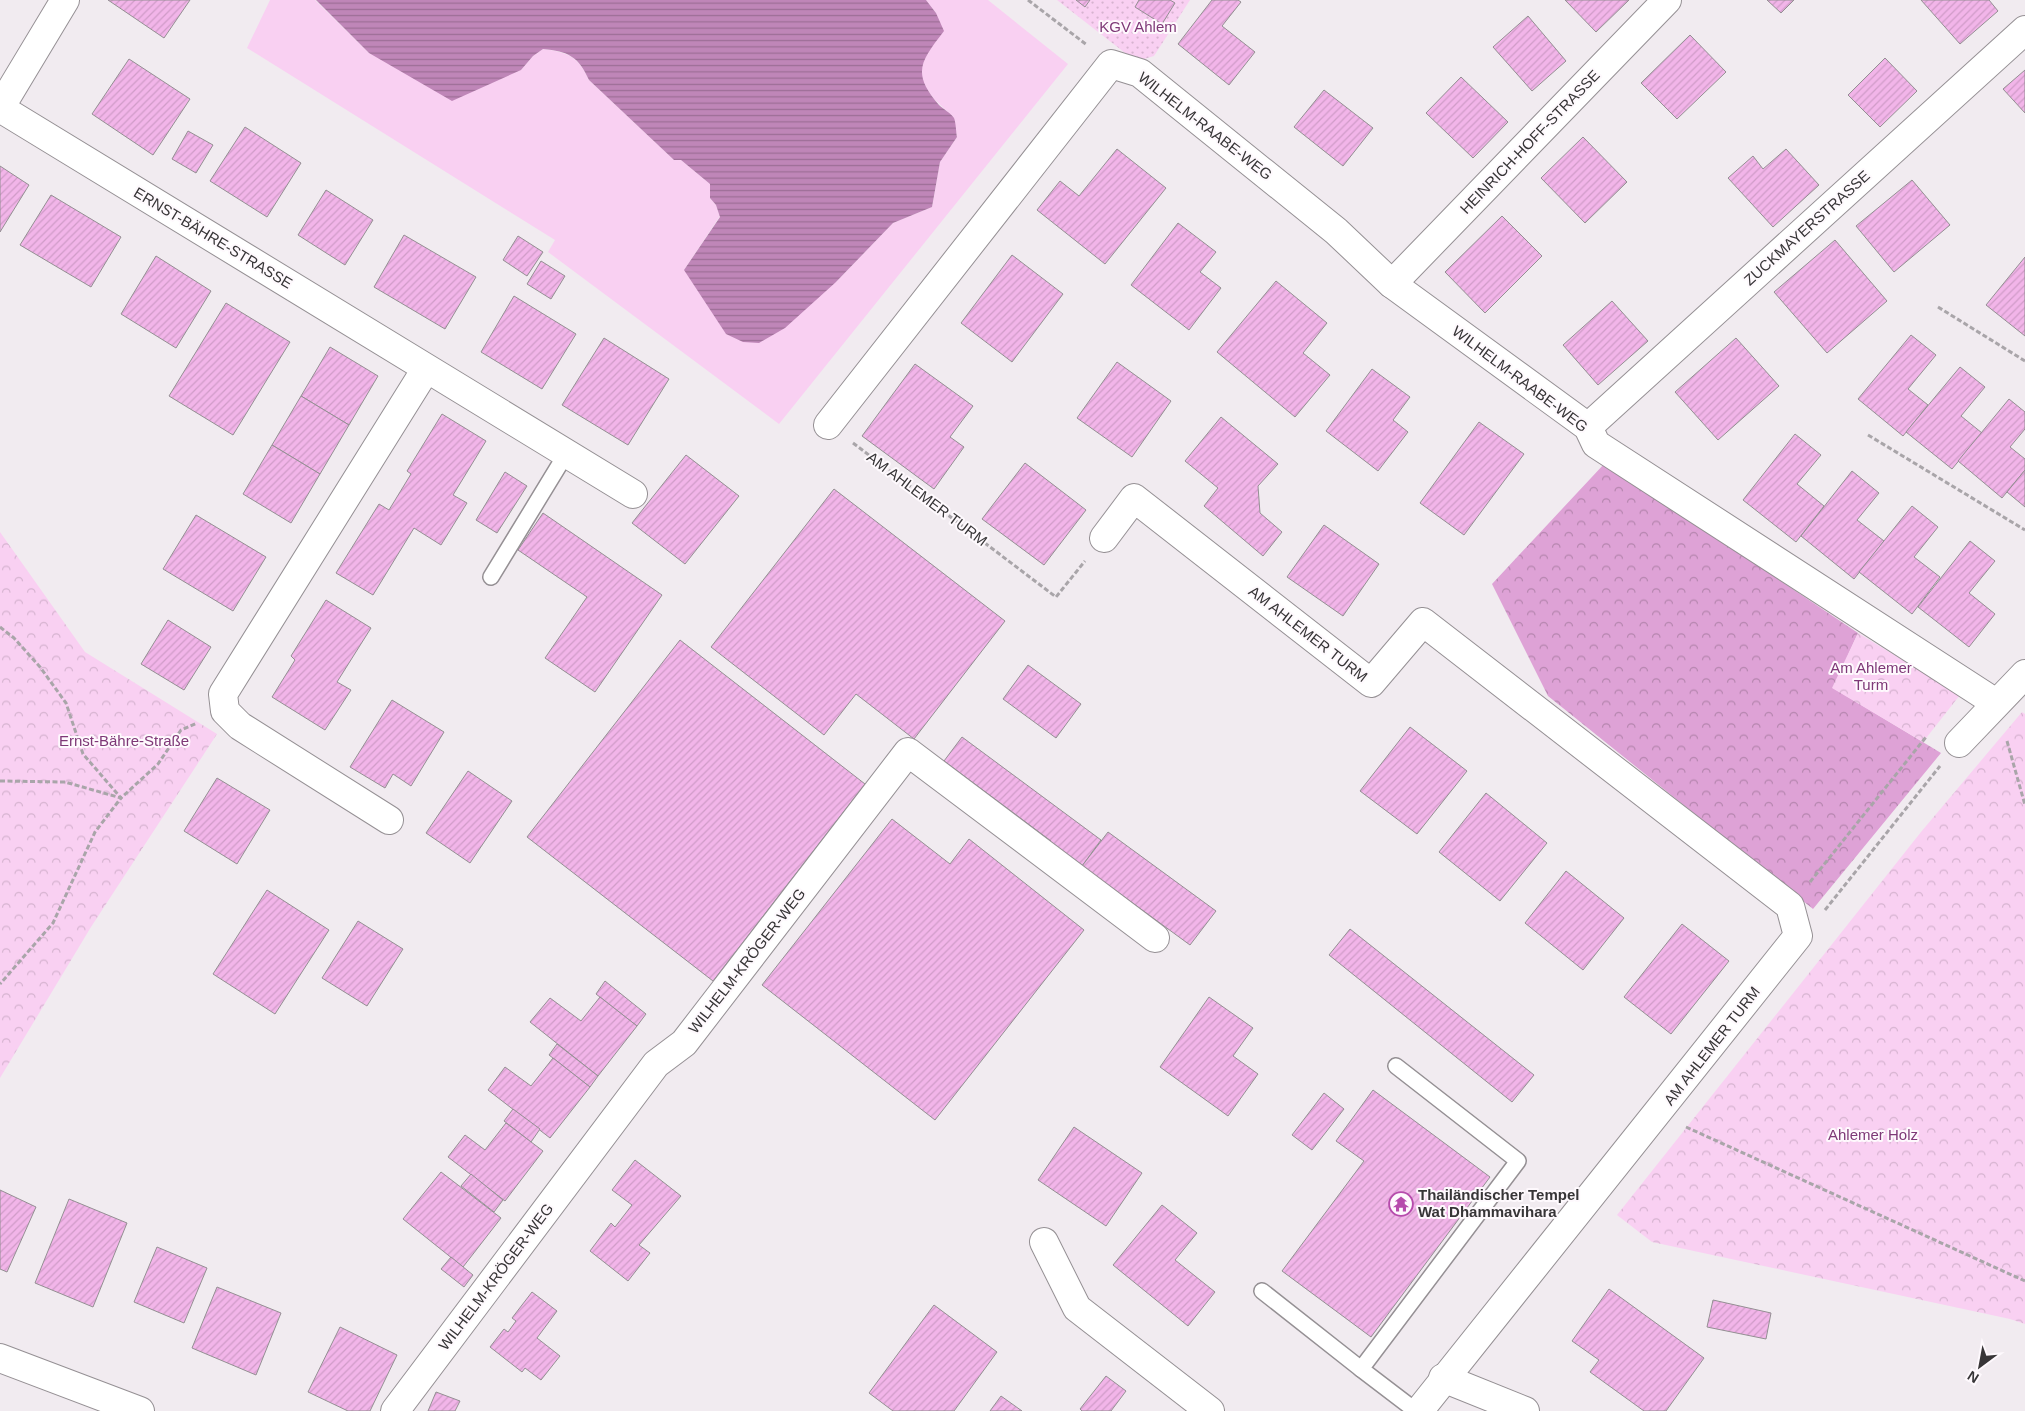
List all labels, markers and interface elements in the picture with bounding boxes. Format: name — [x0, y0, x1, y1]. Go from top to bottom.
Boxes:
park label: KGV Ahlem — [1099, 18, 1177, 35]
street label: HEINRICH-HOFF-STRASSE — [1456, 66, 1603, 217]
street label: WILHELM-RAABE-WEG — [1135, 68, 1276, 183]
street label: ZUCKMAYERSTRASSE — [1740, 167, 1873, 289]
street label: ERNST-BÄHRE-STRASSE — [131, 183, 296, 292]
street label: WILHELM-RAABE-WEG — [1449, 322, 1591, 435]
street label: AM AHLEMER TURM — [864, 448, 991, 549]
street label: AM AHLEMER TURM — [1246, 582, 1371, 685]
park label: Am Ahlemer Turm — [1830, 659, 1912, 693]
park label: Ernst-Bähre-Straße — [59, 732, 189, 749]
street label: WILHELM-KRÖGER-WEG — [685, 885, 808, 1037]
street label: AM AHLEMER TURM — [1660, 983, 1763, 1108]
park label: Ahlemer Holz — [1828, 1126, 1918, 1143]
place label: Thailändischer Tempel Wat Dhammavihara — [1418, 1186, 1579, 1220]
temple icon: Thailändischer Tempel Wat Dhammavihara — [1388, 1191, 1414, 1217]
street label: WILHELM-KRÖGER-WEG — [435, 1200, 556, 1353]
north arrow — [1955, 1341, 2005, 1391]
text: N — [1965, 1368, 1982, 1386]

